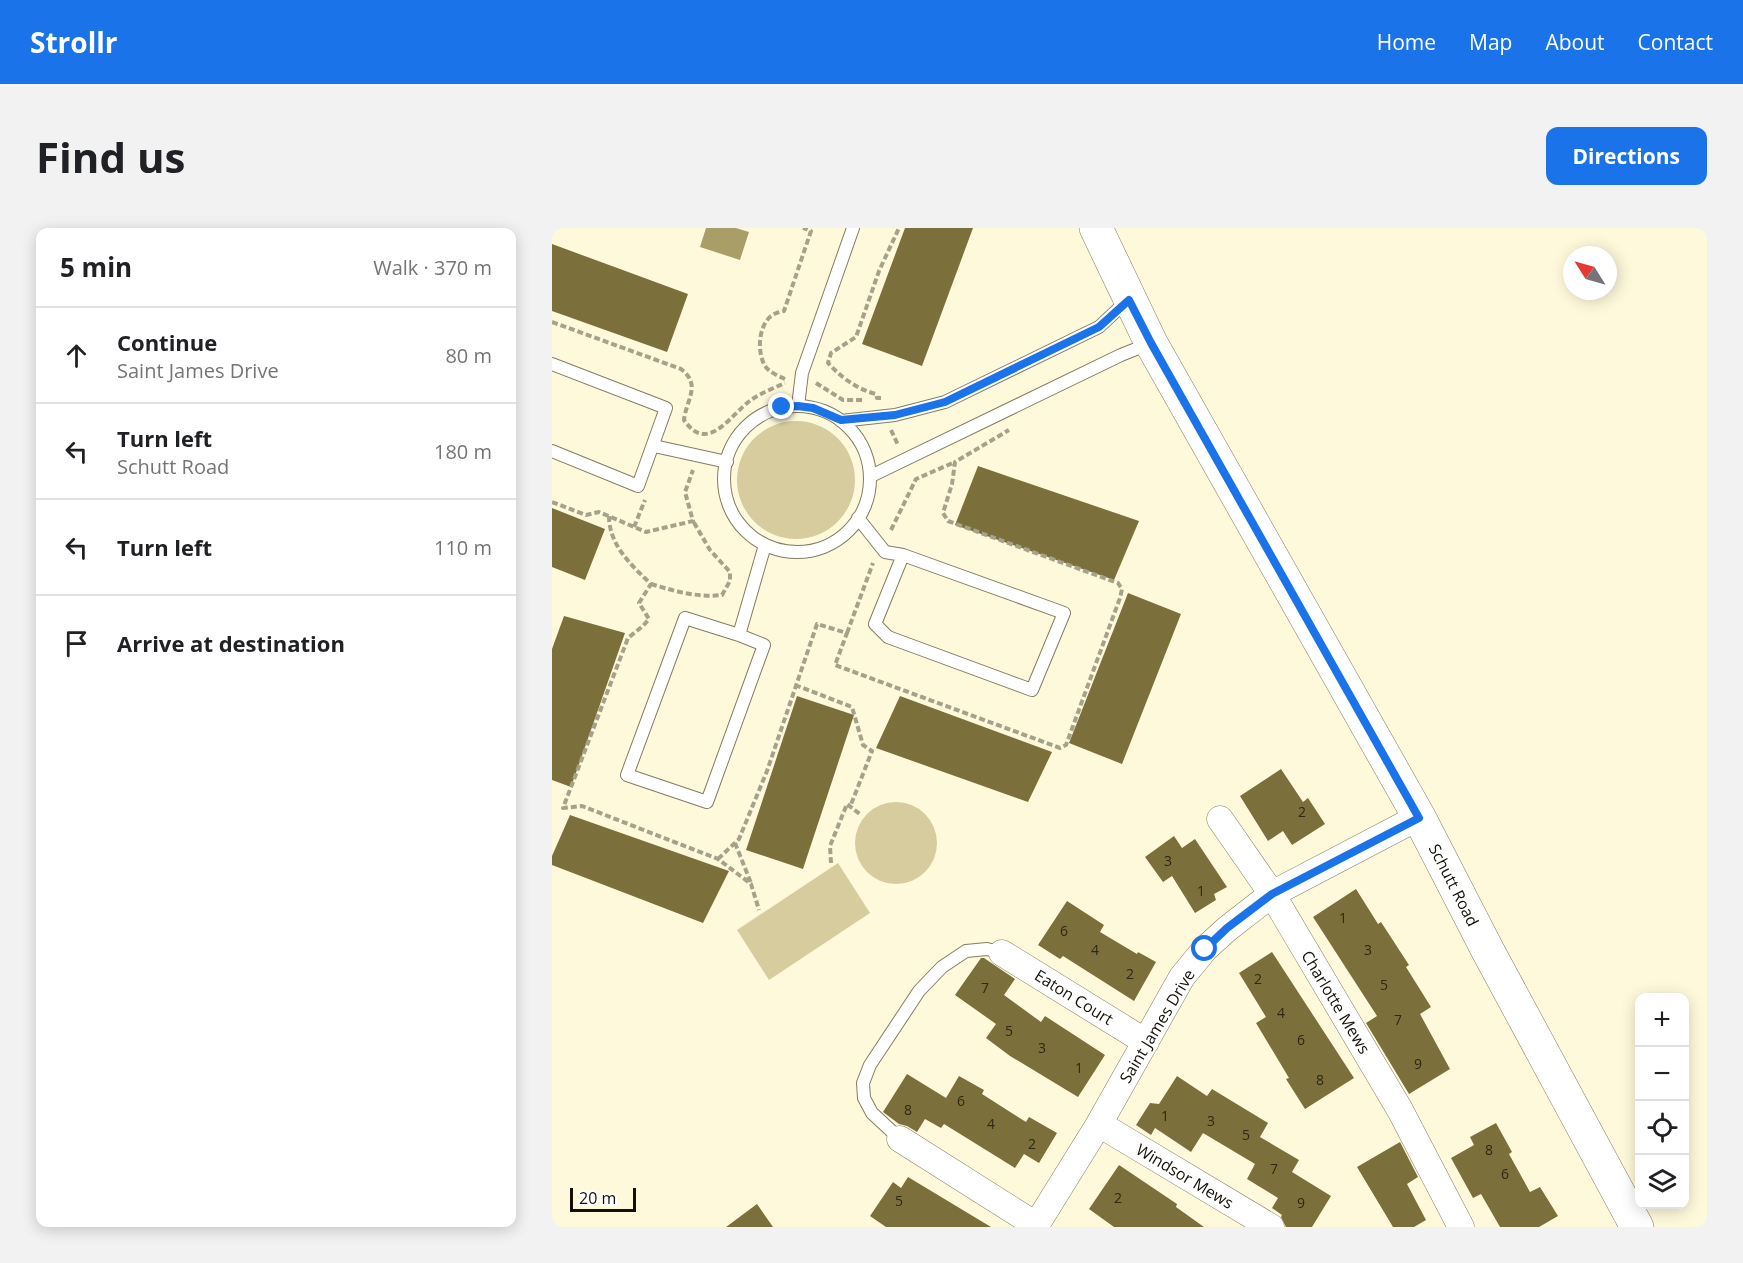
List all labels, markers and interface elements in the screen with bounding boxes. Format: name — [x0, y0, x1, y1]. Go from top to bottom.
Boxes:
text: Strollr — [30, 23, 117, 61]
text: Home — [1377, 28, 1436, 56]
text: Map — [1469, 28, 1512, 56]
text: About — [1545, 28, 1605, 56]
text: Contact — [1638, 28, 1713, 56]
button: Directions — [1546, 127, 1707, 185]
text: Find us — [36, 128, 185, 185]
north arrow — [1563, 246, 1617, 300]
text: 5 min — [60, 249, 132, 285]
text: Walk · 370 m — [373, 254, 492, 281]
text: Continue — [117, 327, 217, 357]
icon: ahead — [60, 339, 93, 372]
text: 80 m — [445, 342, 492, 369]
text: Saint James Drive — [117, 357, 279, 384]
route end — [768, 393, 794, 419]
text: Turn left — [117, 423, 212, 453]
icon: left — [60, 435, 93, 468]
text: 180 m — [434, 438, 492, 465]
text: Schutt Road — [117, 453, 229, 480]
icon: left — [60, 531, 93, 564]
text: Turn left — [117, 532, 212, 562]
text: 110 m — [434, 534, 492, 561]
icon: arrive — [60, 627, 93, 660]
text: Arrive at destination — [117, 628, 345, 658]
house number: 2 — [1298, 802, 1306, 821]
street label: Schutt Road — [1424, 840, 1484, 930]
house number: 3 — [1164, 851, 1172, 870]
house number: 1 — [1197, 881, 1205, 900]
house number: 1 — [1339, 908, 1347, 927]
house number: 6 — [1060, 921, 1068, 940]
route start — [1191, 935, 1217, 961]
house number: 4 — [1091, 940, 1099, 959]
house number: 3 — [1364, 940, 1372, 959]
street label: Charlotte Mews — [1296, 946, 1376, 1058]
street label: Eaton Court — [1030, 964, 1118, 1030]
house number: 2 — [1126, 964, 1134, 983]
street label: Saint James Drive — [1114, 965, 1200, 1087]
house number: 2 — [1254, 969, 1262, 988]
house number: 5 — [1380, 975, 1388, 994]
house number: 7 — [981, 978, 989, 997]
map controls — [1635, 993, 1689, 1209]
button: + — [1635, 993, 1689, 1047]
house number: 4 — [1277, 1003, 1285, 1022]
house number: 7 — [1394, 1010, 1402, 1029]
house number: 5 — [1005, 1021, 1013, 1040]
house number: 6 — [1297, 1030, 1305, 1049]
house number: 3 — [1038, 1038, 1046, 1057]
button: − — [1635, 1047, 1689, 1101]
house number: 9 — [1414, 1054, 1422, 1073]
house number: 1 — [1075, 1058, 1083, 1077]
house number: 8 — [1316, 1070, 1324, 1089]
house number: 6 — [957, 1091, 965, 1110]
house number: 8 — [904, 1100, 912, 1119]
button: locate — [1635, 1101, 1689, 1155]
house number: 1 — [1161, 1106, 1169, 1125]
house number: 3 — [1207, 1111, 1215, 1130]
house number: 4 — [987, 1114, 995, 1133]
house number: 5 — [1242, 1125, 1250, 1144]
house number: 2 — [1028, 1134, 1036, 1153]
street label: Windsor Mews — [1132, 1138, 1238, 1214]
house number: 8 — [1485, 1140, 1493, 1159]
button: layers — [1635, 1155, 1689, 1209]
house number: 7 — [1270, 1159, 1278, 1178]
house number: 6 — [1501, 1164, 1509, 1183]
scale bar — [570, 1185, 636, 1212]
text: 20 m — [579, 1187, 616, 1209]
house number: 2 — [1114, 1188, 1122, 1207]
house number: 5 — [895, 1191, 903, 1210]
house number: 9 — [1297, 1193, 1305, 1212]

